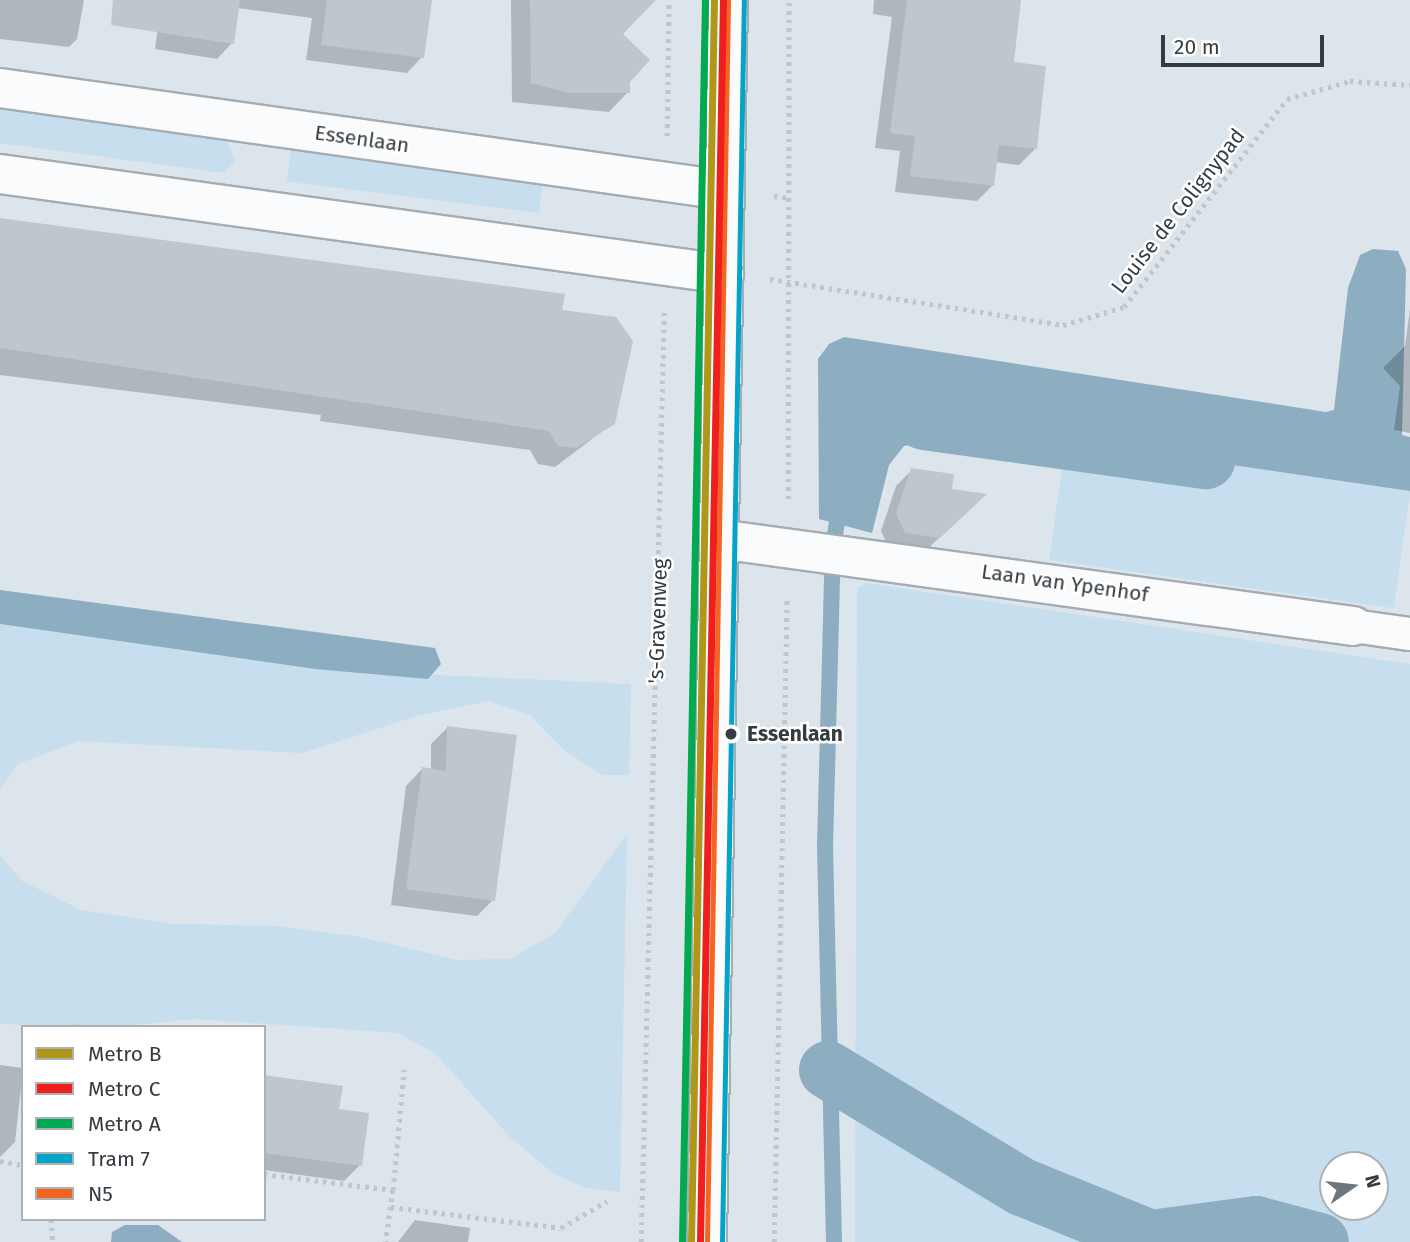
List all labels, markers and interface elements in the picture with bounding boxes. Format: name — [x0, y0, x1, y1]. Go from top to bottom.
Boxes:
scale bar — [1165, 21, 1328, 65]
text: 20 m — [1174, 34, 1220, 60]
street label: Essenlaan — [313, 120, 411, 158]
street label: Louise de Colignypad — [1106, 124, 1250, 298]
street label: 's-Gravenweg — [643, 558, 673, 684]
street label: Laan van Ypenhof — [980, 559, 1150, 607]
place label: Essenlaan — [747, 721, 843, 747]
marker: Essenlaan — [721, 724, 741, 744]
legend — [21, 1025, 266, 1221]
text: Metro B — [88, 1041, 161, 1067]
text: Metro C — [88, 1076, 160, 1102]
text: Metro A — [88, 1111, 161, 1137]
text: Tram 7 — [88, 1146, 150, 1172]
north arrow — [1319, 1151, 1389, 1221]
text: N — [1360, 1172, 1386, 1190]
text: N5 — [88, 1181, 113, 1207]

